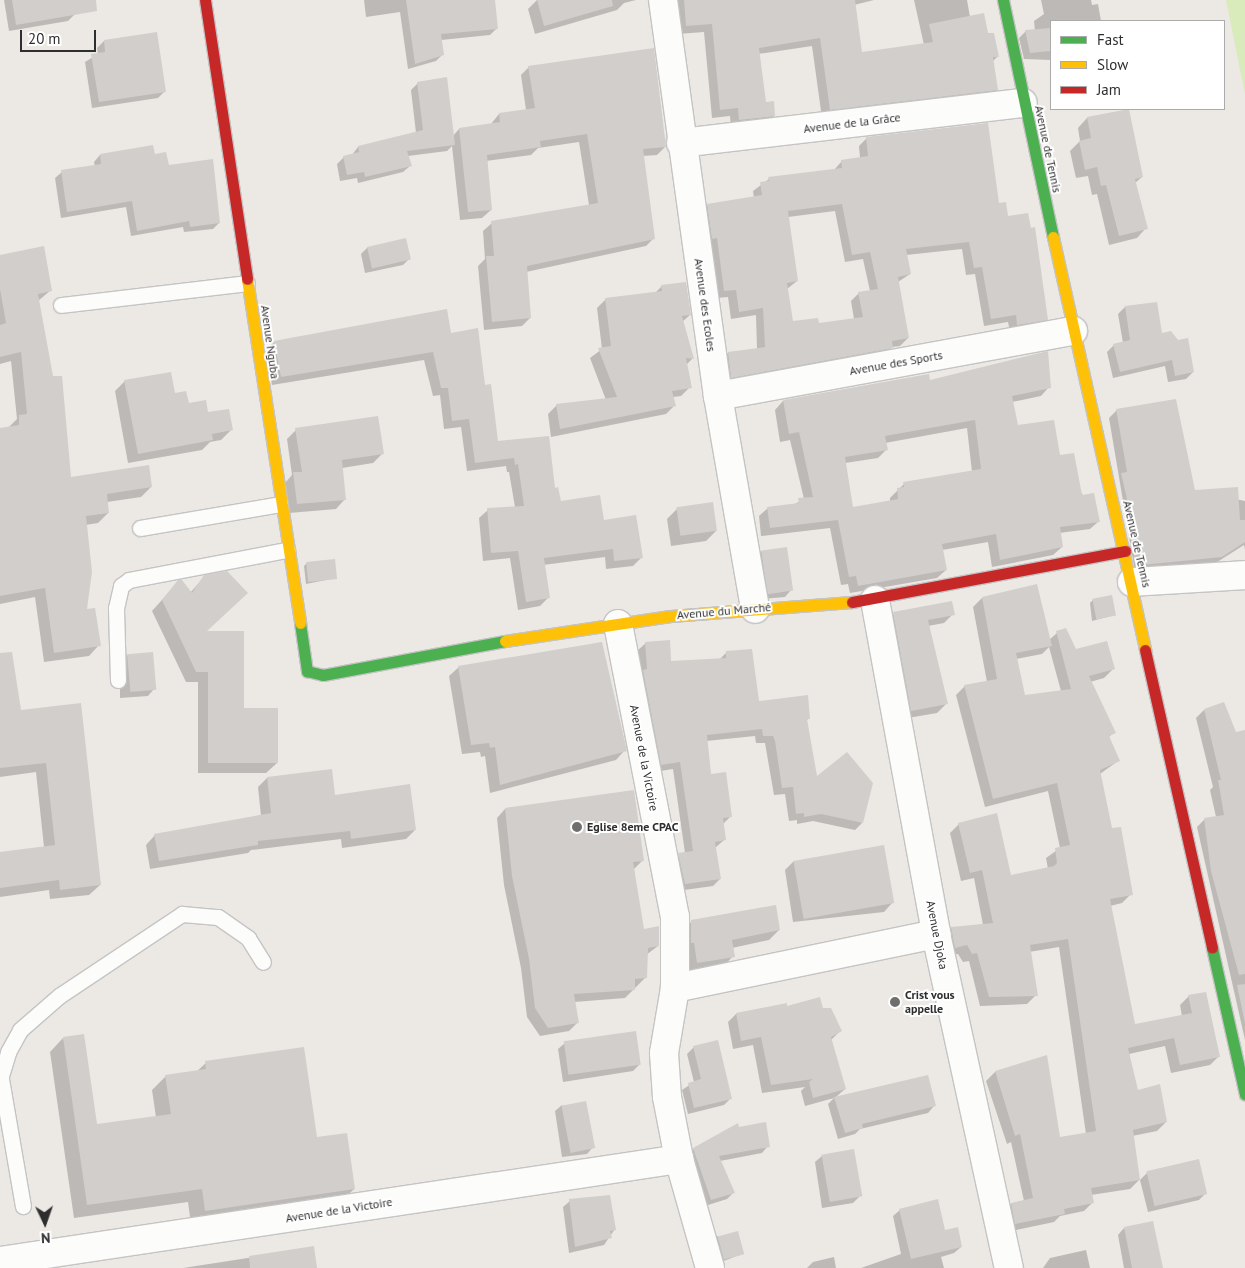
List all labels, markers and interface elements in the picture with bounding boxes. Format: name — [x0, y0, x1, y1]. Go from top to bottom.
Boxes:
scale bar — [22, 20, 99, 52]
legend — [1050, 20, 1225, 110]
text: 20 m — [28, 29, 61, 48]
text: Fast — [1097, 30, 1124, 49]
text: Slow — [1097, 55, 1128, 74]
text: Jam — [1097, 80, 1121, 99]
street label: Avenue de Tennis — [1032, 104, 1064, 194]
street label: Avenue de la Grâce — [803, 110, 901, 136]
street label: Avenue des Ecoles — [691, 257, 719, 353]
street label: Avenue Nguba — [258, 304, 282, 380]
street label: Avenue des Sports — [848, 348, 944, 378]
street label: Avenue de Tennis — [1120, 499, 1154, 589]
street label: Avenue du Marché — [676, 600, 772, 622]
street label: Avenue de la Victoire — [627, 703, 661, 813]
place label: Eglise 8eme CPAC — [587, 820, 679, 834]
marker: Eglise 8eme CPAC — [571, 821, 583, 833]
street label: Avenue Djoka — [923, 899, 951, 971]
place label: Crist vous appelle — [905, 988, 955, 1016]
marker: Crist vous appelle — [889, 996, 901, 1008]
street label: Avenue de la Victoire — [284, 1194, 394, 1226]
north arrow — [20, 1198, 70, 1248]
text: N — [41, 1229, 51, 1247]

